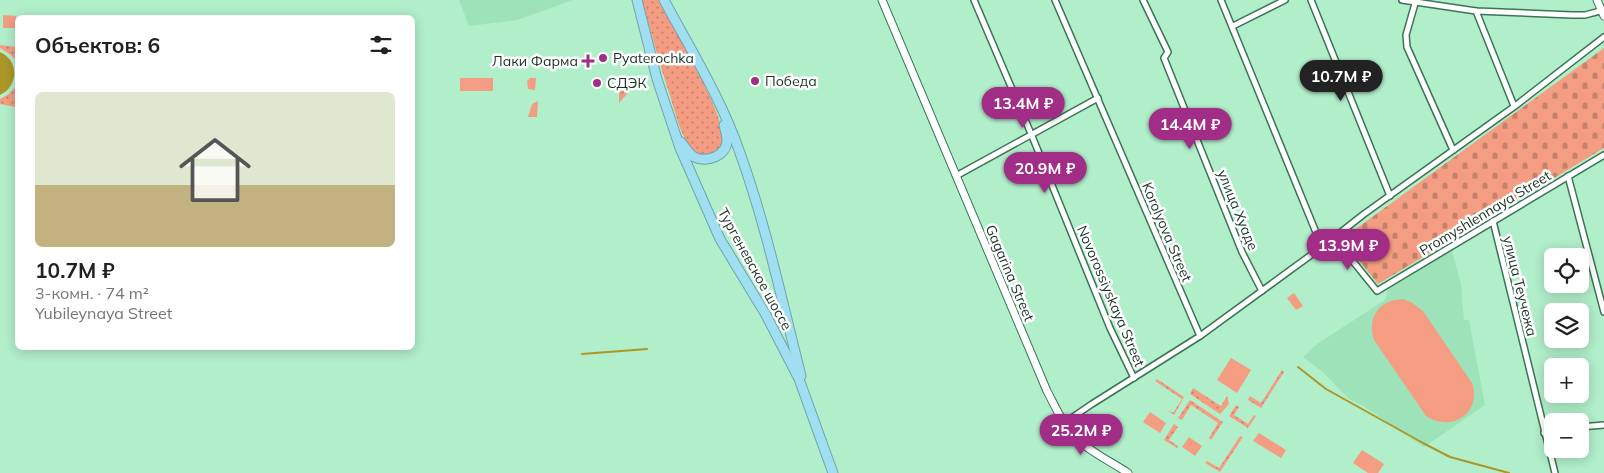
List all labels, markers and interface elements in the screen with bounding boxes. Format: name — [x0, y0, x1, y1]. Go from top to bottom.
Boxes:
icon: filters — [367, 31, 395, 59]
text: Объектов: 6 — [35, 32, 160, 58]
place label: Pyaterochka — [613, 49, 694, 67]
place label: Лаки Фарма — [492, 52, 578, 70]
marker: Pyaterochka — [597, 52, 609, 64]
marker: Лаки Фарма — [582, 55, 594, 67]
pin: 10.7M ₽ — [1295, 59, 1387, 102]
text: 10.7M ₽ — [1311, 66, 1371, 86]
place label: Победа — [765, 72, 817, 90]
place label: СДЭК — [607, 74, 647, 92]
marker: Победа — [749, 75, 761, 87]
marker: СДЭК — [591, 77, 603, 89]
pin: 13.4M ₽ — [977, 86, 1069, 129]
text: 13.4M ₽ — [993, 93, 1053, 113]
pin: 14.4M ₽ — [1144, 108, 1236, 150]
text: 14.4M ₽ — [1160, 114, 1220, 134]
icon: home — [170, 125, 260, 215]
pin: 20.9M ₽ — [999, 152, 1091, 194]
text: 20.9M ₽ — [1015, 158, 1075, 178]
street label: улица Хуаде — [1214, 167, 1262, 253]
street label: Promyshlennaya Street — [1416, 167, 1554, 259]
street label: Korolyova Street — [1138, 180, 1196, 285]
street label: Тургеневское шоссе — [714, 205, 796, 334]
street label: Gagarina Street — [982, 222, 1038, 324]
street label: Novorossiyskaya Street — [1073, 223, 1149, 369]
pin: 13.9M ₽ — [1302, 228, 1394, 271]
street label: улица Теучежа — [1499, 234, 1541, 338]
text: 13.9M ₽ — [1318, 235, 1378, 255]
map controls — [1544, 248, 1589, 458]
button: locate — [1544, 248, 1589, 293]
text: 10.7M ₽ — [35, 257, 115, 283]
text: 3-комн. · 74 m² — [35, 283, 149, 303]
text: Yubileynaya Street — [35, 303, 172, 323]
button: layers — [1544, 303, 1589, 348]
button: + — [1544, 358, 1589, 403]
button: − — [1544, 413, 1589, 458]
pin: 25.2M ₽ — [1035, 414, 1127, 456]
text: 25.2M ₽ — [1051, 420, 1111, 440]

